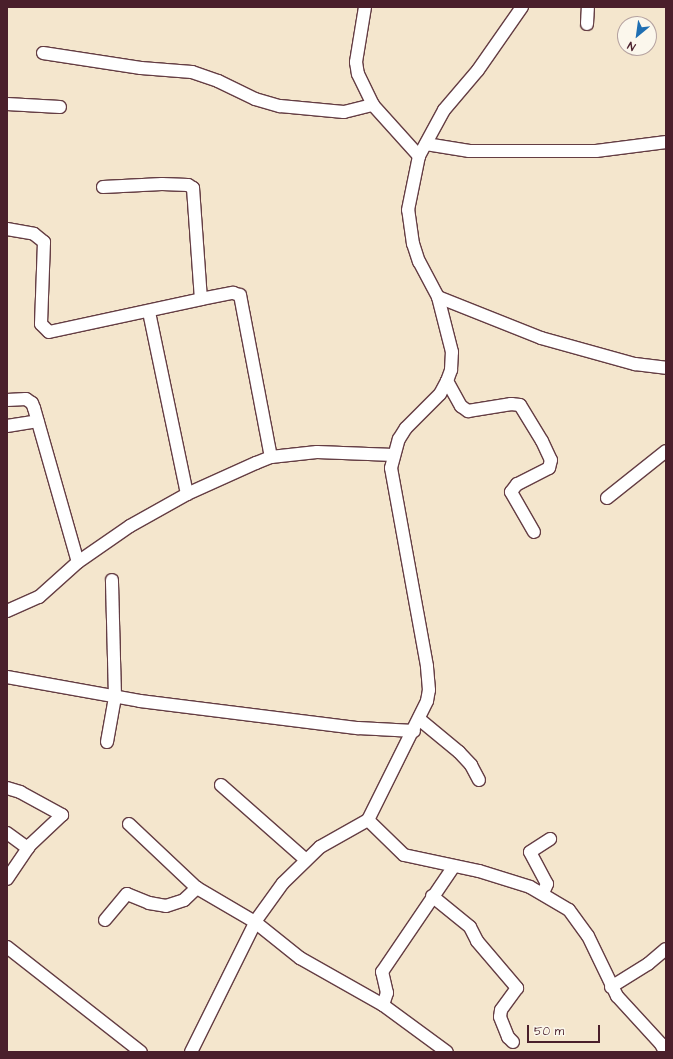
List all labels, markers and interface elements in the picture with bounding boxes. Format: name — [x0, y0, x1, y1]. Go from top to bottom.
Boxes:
north arrow — [617, 16, 657, 56]
text: N — [625, 38, 638, 54]
scale bar — [529, 1017, 602, 1043]
text: 50 m — [534, 1023, 564, 1040]

